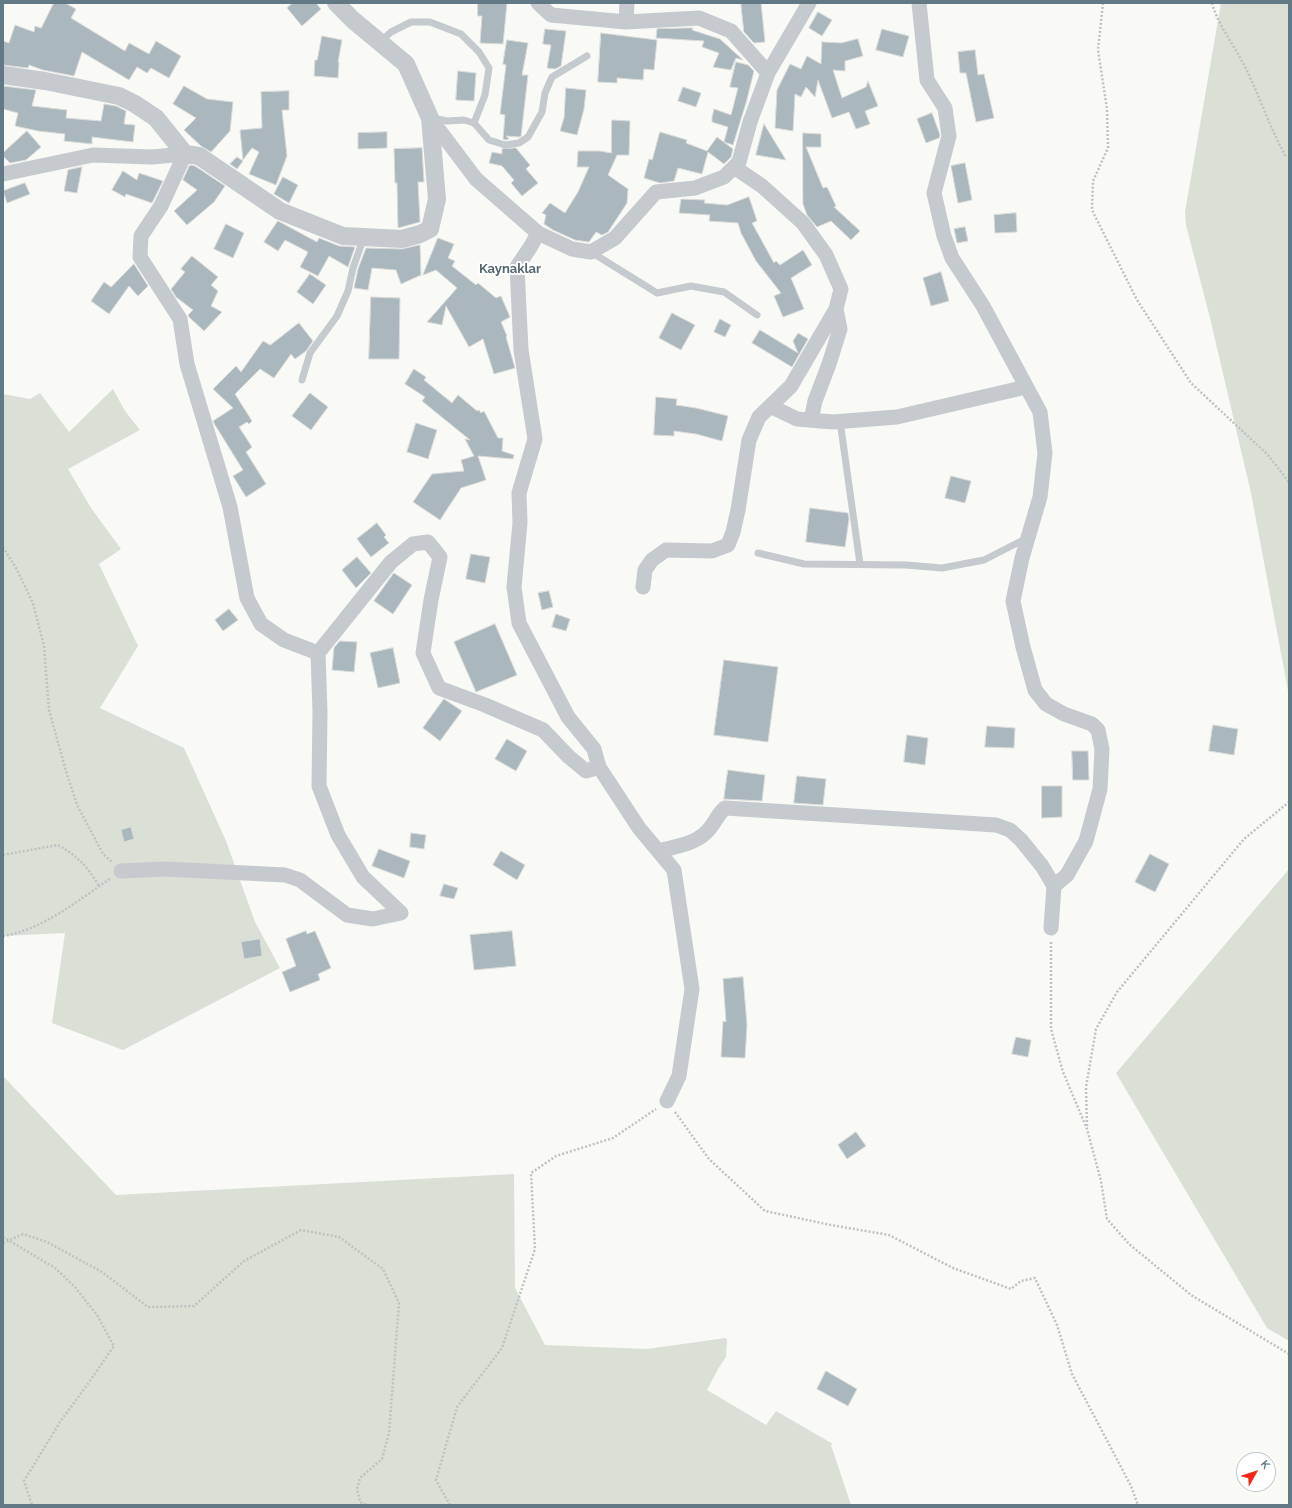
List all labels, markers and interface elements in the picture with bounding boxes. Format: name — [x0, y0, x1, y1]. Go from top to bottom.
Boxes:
district label: Kaynaklar — [479, 261, 541, 277]
north arrow — [1236, 1452, 1276, 1492]
text: K — [1258, 1458, 1272, 1472]

